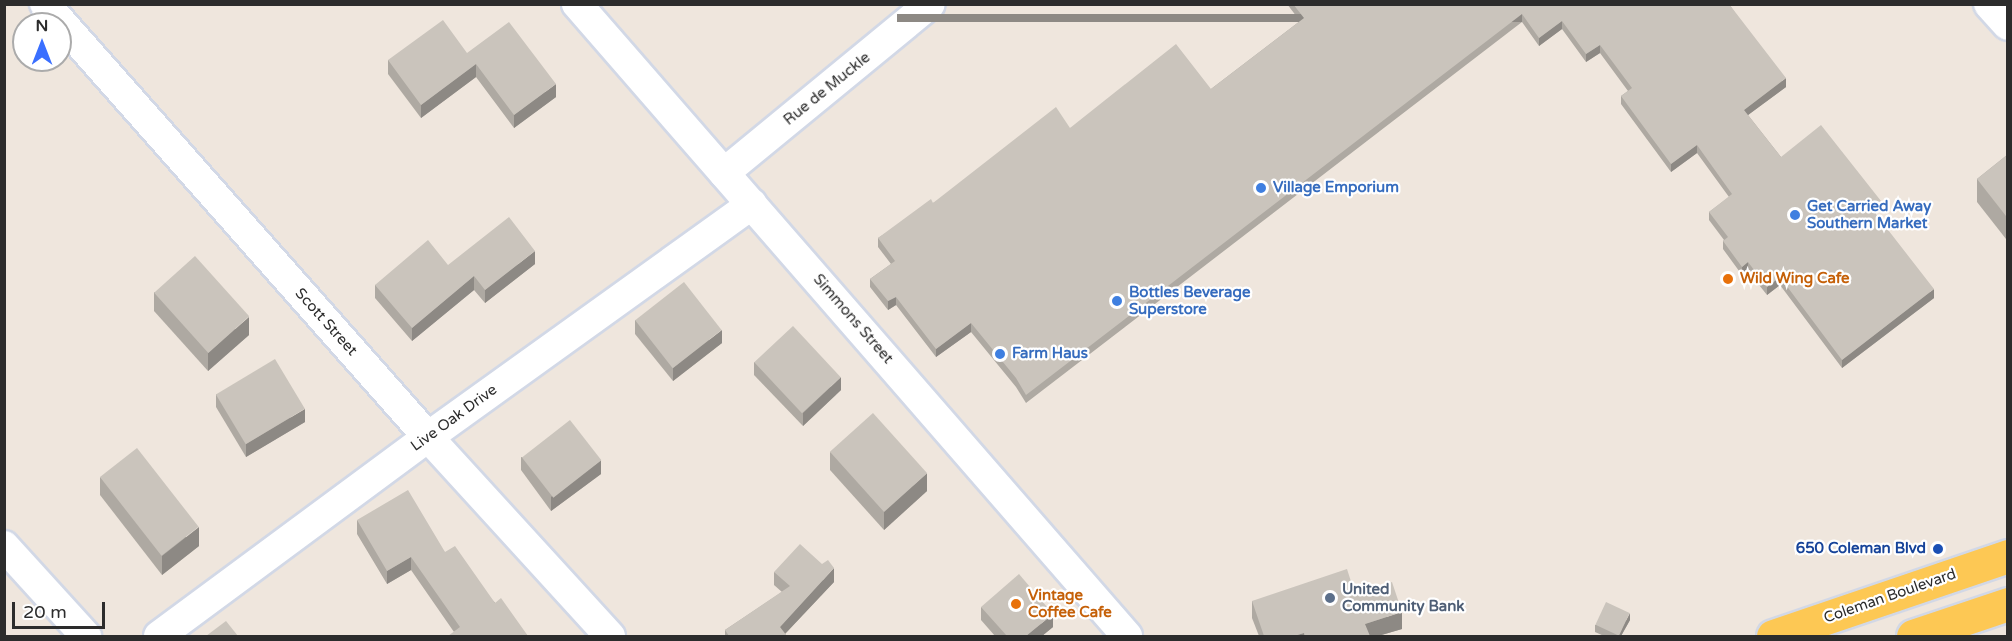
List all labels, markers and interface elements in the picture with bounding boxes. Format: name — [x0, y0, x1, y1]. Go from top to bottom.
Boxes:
north arrow — [12, 12, 72, 72]
text: N — [36, 16, 48, 36]
street label: Rue de Muckle — [780, 49, 874, 129]
place label: Village Emporium — [1273, 179, 1399, 197]
marker: Village Emporium — [1254, 181, 1268, 195]
place label: Get Carried Away Southern Market — [1807, 197, 1931, 232]
marker: Get Carried Away Southern Market — [1788, 208, 1802, 222]
place label: Wild Wing Cafe — [1740, 270, 1850, 288]
street label: Simmons Street — [809, 271, 897, 367]
marker: Wild Wing Cafe — [1721, 272, 1735, 286]
place label: Bottles Beverage Superstore — [1129, 283, 1250, 318]
street label: Scott Street — [291, 285, 361, 359]
marker: Bottles Beverage Superstore — [1110, 294, 1124, 308]
place label: Farm Haus — [1012, 345, 1088, 363]
marker: Farm Haus — [993, 347, 1007, 361]
street label: Live Oak Drive — [407, 381, 501, 455]
place label: 650 Coleman Blvd — [1796, 540, 1926, 558]
marker: 650 Coleman Blvd — [1931, 542, 1945, 556]
street label: Coleman Boulevard — [1821, 565, 1959, 627]
place label: United Community Bank — [1342, 580, 1465, 615]
place label: Vintage Coffee Cafe — [1028, 586, 1112, 621]
scale bar — [15, 590, 108, 628]
marker: United Community Bank — [1323, 591, 1337, 605]
marker: Vintage Coffee Cafe — [1009, 597, 1023, 611]
text: 20 m — [23, 601, 67, 623]

